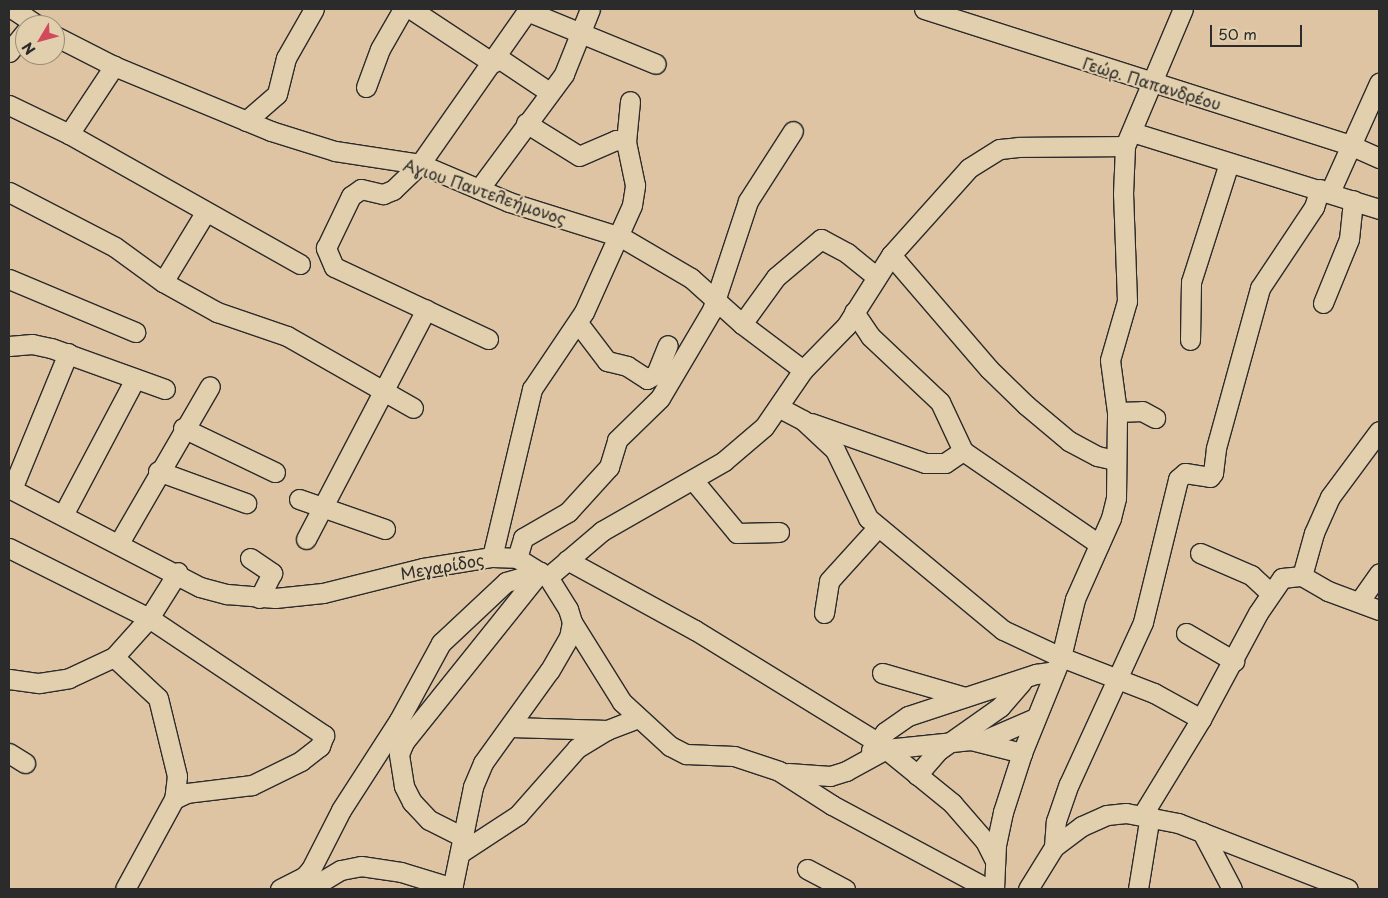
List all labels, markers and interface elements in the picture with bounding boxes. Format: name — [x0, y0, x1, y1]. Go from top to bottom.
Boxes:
north arrow — [15, 15, 65, 65]
scale bar — [1213, 15, 1306, 47]
text: 50 m — [1218, 22, 1257, 45]
text: N — [17, 38, 40, 59]
street label: Γεώρ. Παπανδρέου — [1080, 53, 1224, 113]
street label: Αγιου Παντελεήμονος — [401, 154, 569, 228]
street label: Μεγαρίδος — [399, 549, 485, 583]

